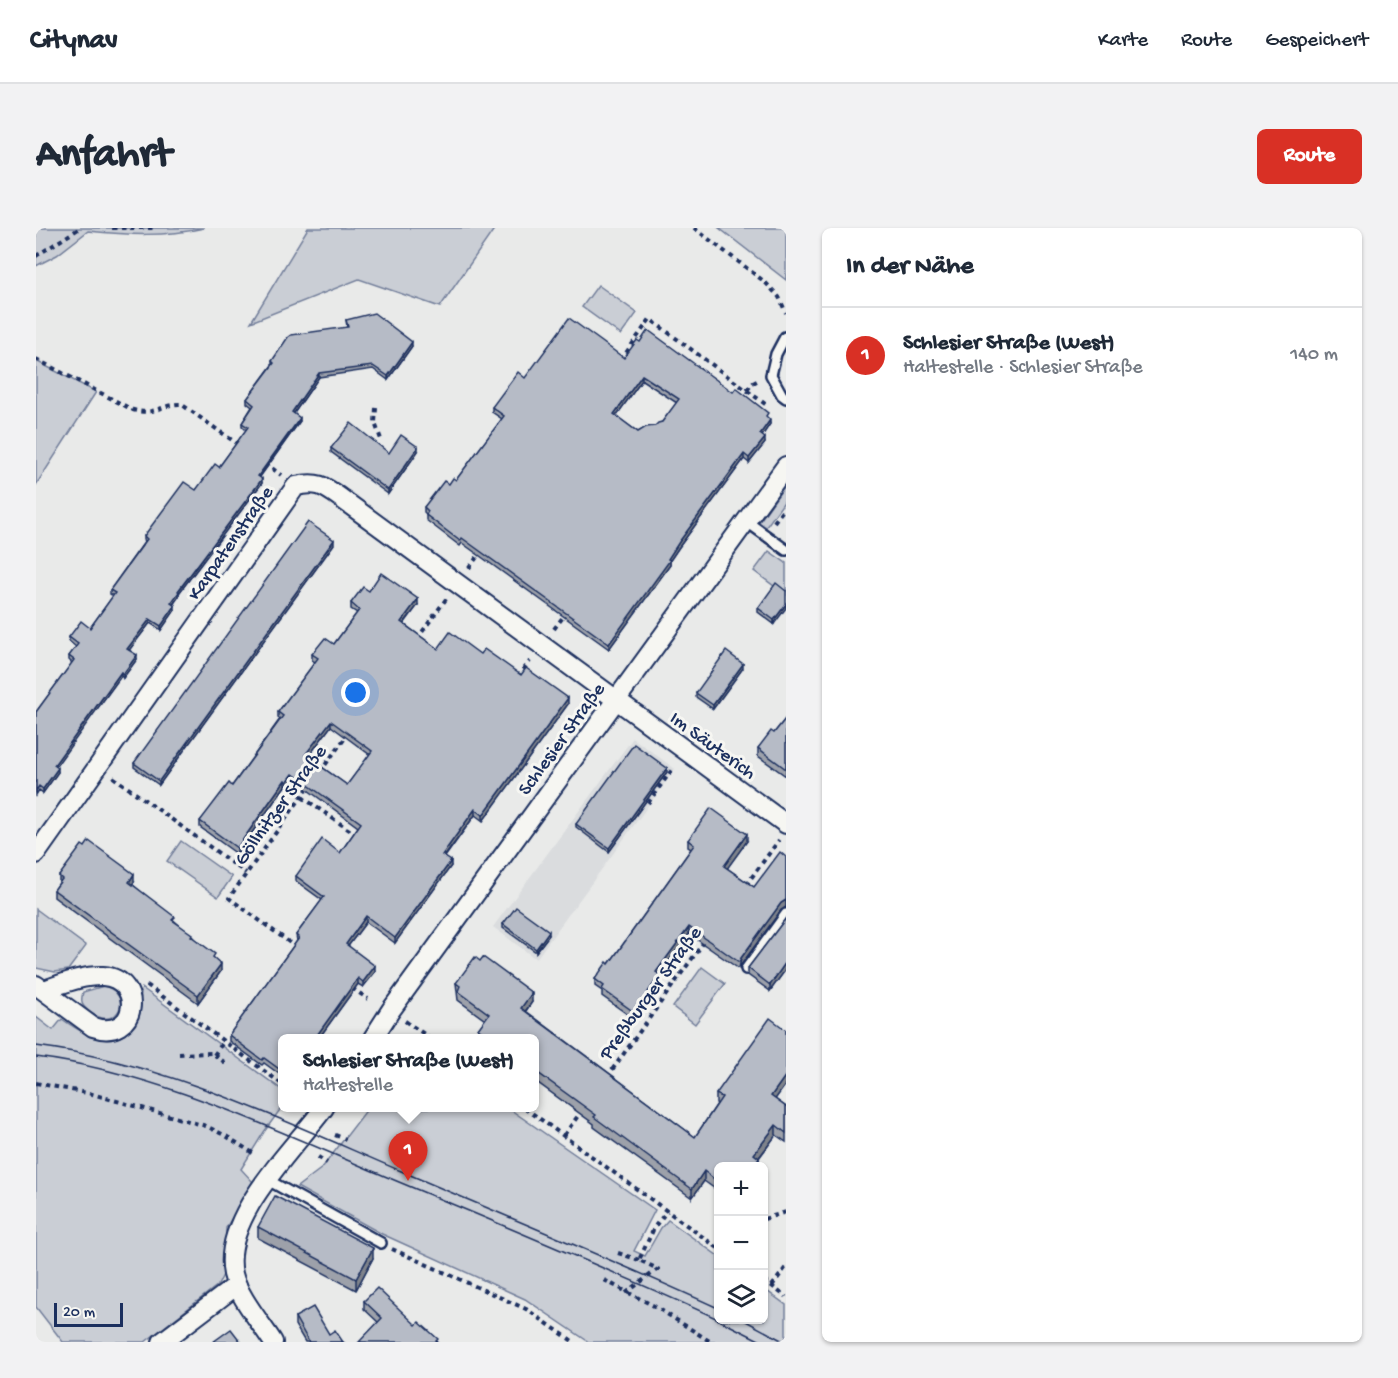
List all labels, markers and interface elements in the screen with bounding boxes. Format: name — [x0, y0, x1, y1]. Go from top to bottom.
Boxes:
text: Citynav — [30, 25, 118, 58]
text: Karte — [1098, 29, 1148, 54]
text: Route — [1181, 29, 1232, 54]
text: Gespeichert — [1265, 29, 1368, 54]
button: Route — [1257, 129, 1362, 184]
text: Anfahrt — [36, 132, 171, 181]
text: In der Nähe — [846, 252, 974, 283]
text: Schlesier Straße (West) — [903, 331, 1115, 357]
text: 1 — [861, 344, 870, 367]
text: 140 m — [1290, 344, 1338, 367]
text: Haltestelle · Schlesier Straße — [903, 357, 1143, 380]
street label: Karpatenstraße — [184, 482, 280, 606]
your location — [341, 678, 370, 707]
street label: Schlesier Straße — [514, 679, 612, 801]
street label: Im Säuterich — [664, 708, 760, 786]
street label: Göllnitzer Straße — [231, 741, 334, 871]
street label: Preßburger Straße — [595, 922, 708, 1066]
popup — [278, 1034, 539, 1112]
text: Schlesier Straße (West) — [303, 1049, 514, 1075]
text: Haltestelle — [303, 1075, 393, 1098]
pin: 1 — [388, 1132, 428, 1181]
map controls — [714, 1162, 768, 1324]
button: + — [714, 1162, 768, 1216]
button: − — [714, 1216, 768, 1270]
button: layers — [714, 1270, 768, 1324]
scale bar — [54, 1300, 123, 1328]
text: 20 m — [63, 1304, 95, 1323]

